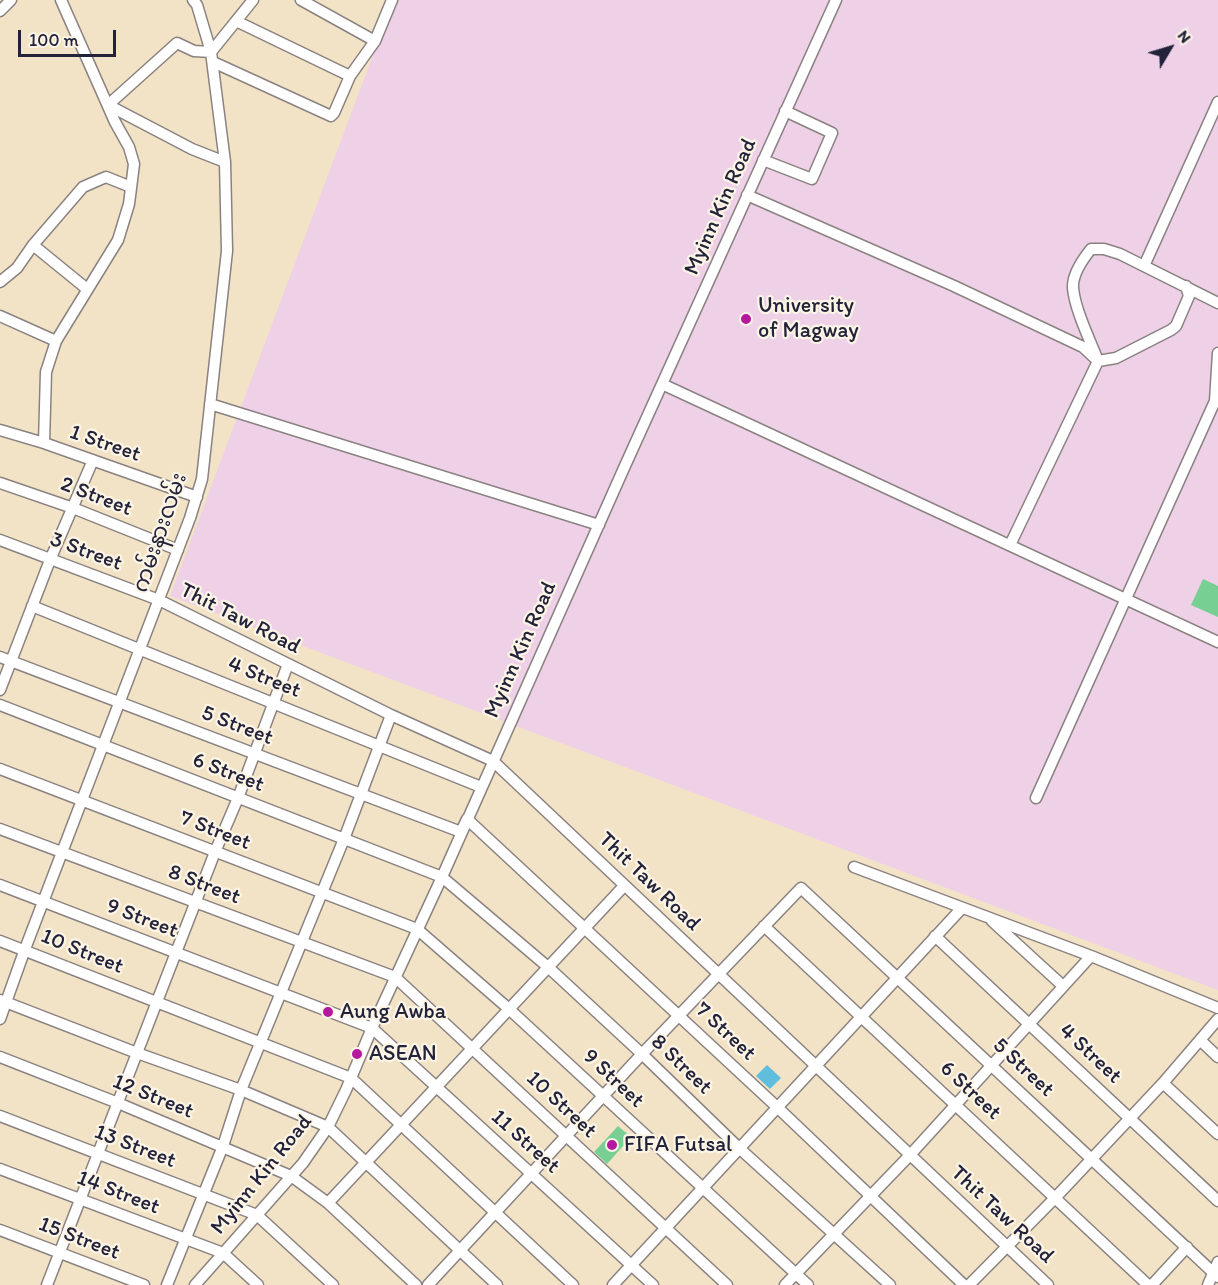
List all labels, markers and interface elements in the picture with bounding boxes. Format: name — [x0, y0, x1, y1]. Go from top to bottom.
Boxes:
scale bar — [21, 18, 118, 56]
north arrow — [1140, 18, 1200, 78]
text: N — [1174, 27, 1195, 47]
text: 100 m — [29, 29, 79, 51]
street label: Myinn Kin Road — [679, 135, 763, 279]
place label: University of Magway — [758, 293, 859, 344]
marker: University of Magway — [739, 312, 753, 326]
street label: 1 Street — [66, 420, 144, 468]
street label: ကမ်းနားလမ်း — [128, 470, 194, 596]
street label: 2 Street — [56, 471, 136, 523]
street label: 3 Street — [46, 527, 126, 577]
street label: Thit Taw Road — [175, 577, 305, 661]
street label: Myinn Kin Road — [479, 578, 563, 722]
street label: 4 Street — [224, 651, 304, 705]
street label: 5 Street — [197, 700, 277, 752]
street label: 6 Street — [188, 747, 268, 799]
street label: 7 Street — [176, 805, 254, 857]
street label: Thit Taw Road — [592, 827, 706, 937]
street label: 8 Street — [164, 859, 244, 911]
street label: 9 Street — [102, 893, 182, 945]
street label: 10 Street — [37, 923, 127, 981]
street label: 7 Street — [689, 997, 761, 1067]
place label: Aung Awba — [340, 999, 446, 1025]
marker: Aung Awba — [321, 1005, 335, 1019]
street label: 4 Street — [1053, 1018, 1127, 1090]
street label: 8 Street — [645, 1029, 717, 1101]
street label: 5 Street — [987, 1033, 1059, 1103]
place label: ASEAN — [369, 1041, 437, 1067]
street label: 9 Street — [577, 1044, 649, 1114]
marker: ASEAN — [350, 1047, 364, 1061]
street label: 6 Street — [934, 1056, 1006, 1126]
street label: 10 Street — [520, 1066, 602, 1144]
street label: 12 Street — [109, 1069, 197, 1125]
street label: 11 Street — [485, 1104, 565, 1180]
street label: Myinn Kin Road — [206, 1110, 318, 1240]
street label: 13 Street — [90, 1119, 180, 1175]
place label: FIFA Futsal — [624, 1132, 732, 1158]
marker: FIFA Futsal — [605, 1138, 619, 1152]
street label: Thit Taw Road — [945, 1160, 1059, 1270]
street label: 14 Street — [73, 1165, 163, 1221]
street label: 15 Street — [35, 1211, 123, 1267]

